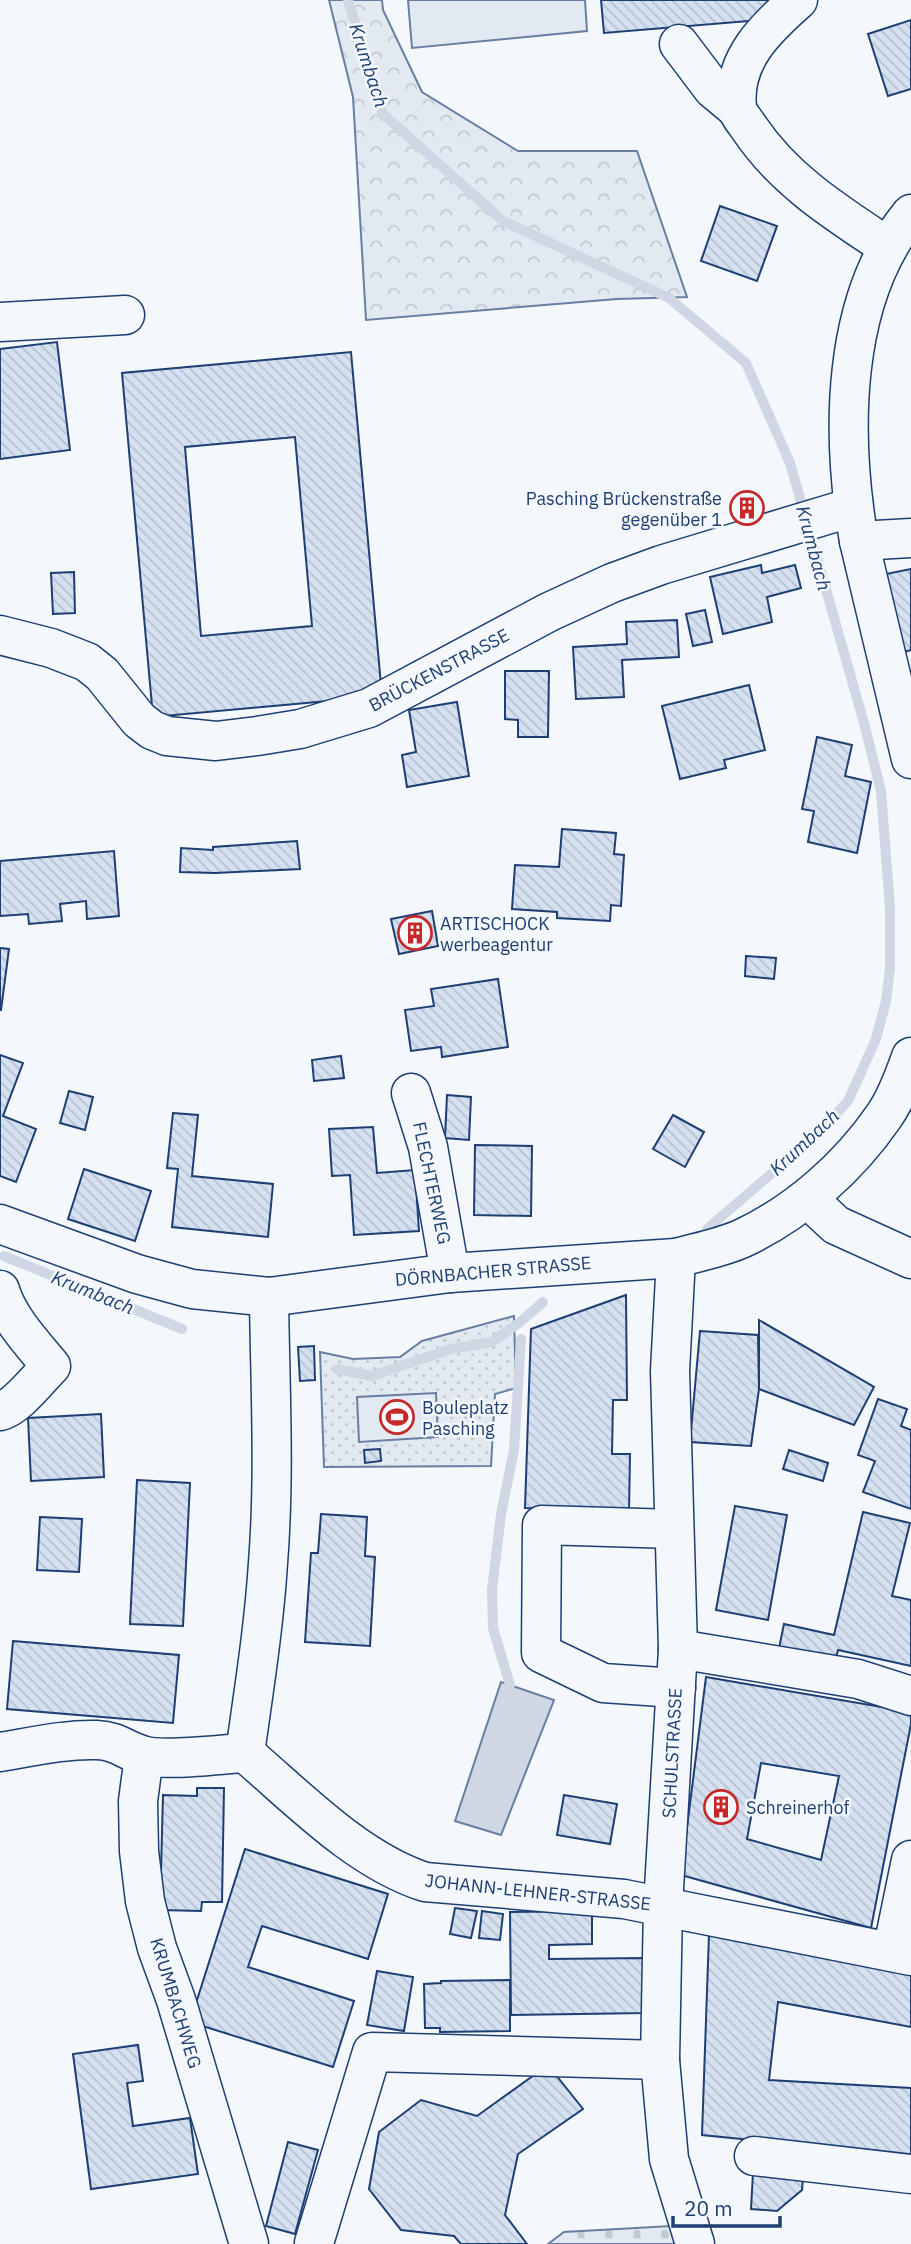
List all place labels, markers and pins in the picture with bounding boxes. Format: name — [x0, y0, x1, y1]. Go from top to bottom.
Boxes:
place label: Pasching Brückenstraße gegenüber 1 — [526, 487, 722, 531]
building icon: Pasching Brückenstraße gegenüber 1 — [728, 489, 766, 527]
place label: ARTISCHOCK werbeagentur — [440, 912, 553, 956]
building icon: ARTISCHOCK werbeagentur — [396, 914, 434, 952]
place label: Bouleplatz Pasching — [422, 1396, 508, 1440]
sports icon: Bouleplatz Pasching — [378, 1398, 416, 1436]
building icon: Schreinerhof — [702, 1788, 740, 1826]
place label: Schreinerhof — [746, 1796, 850, 1819]

